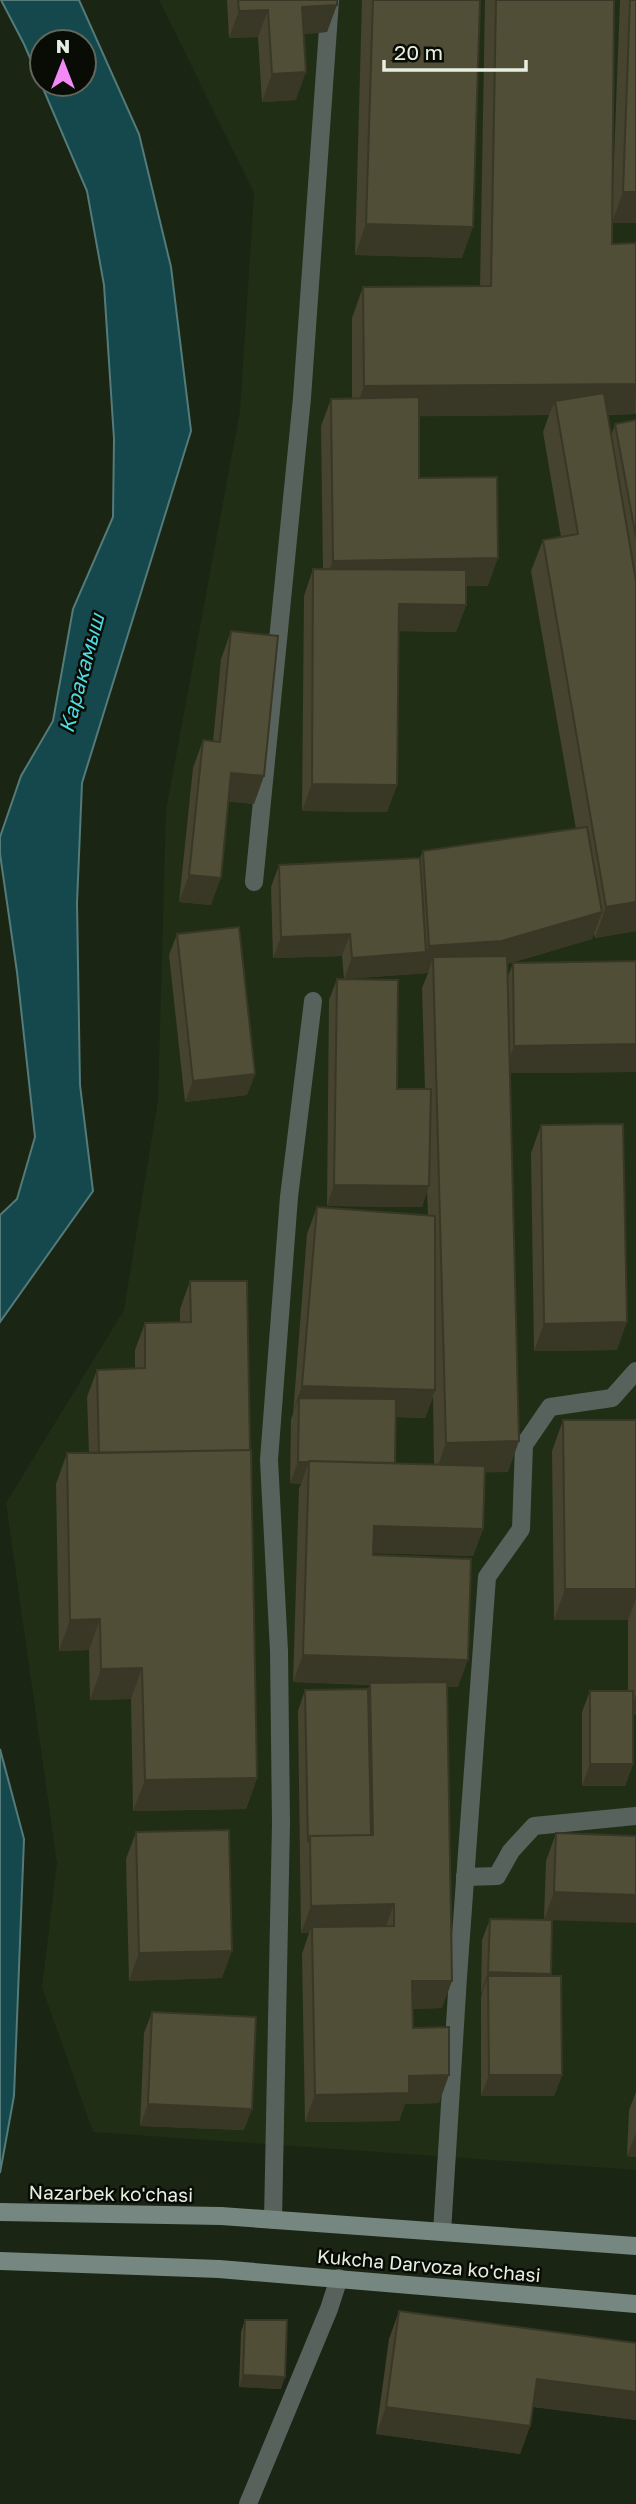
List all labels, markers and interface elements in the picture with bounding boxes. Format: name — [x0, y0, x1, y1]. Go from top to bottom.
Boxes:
north arrow — [28, 28, 98, 98]
scale bar — [384, 28, 526, 72]
text: N — [56, 34, 70, 57]
text: 20 m — [394, 39, 443, 65]
water label: Каракамыш — [53, 609, 110, 735]
street label: Nazarbek ko'chasi — [28, 2180, 194, 2206]
street label: Kukcha Darvoza ko'chasi — [316, 2244, 542, 2286]

